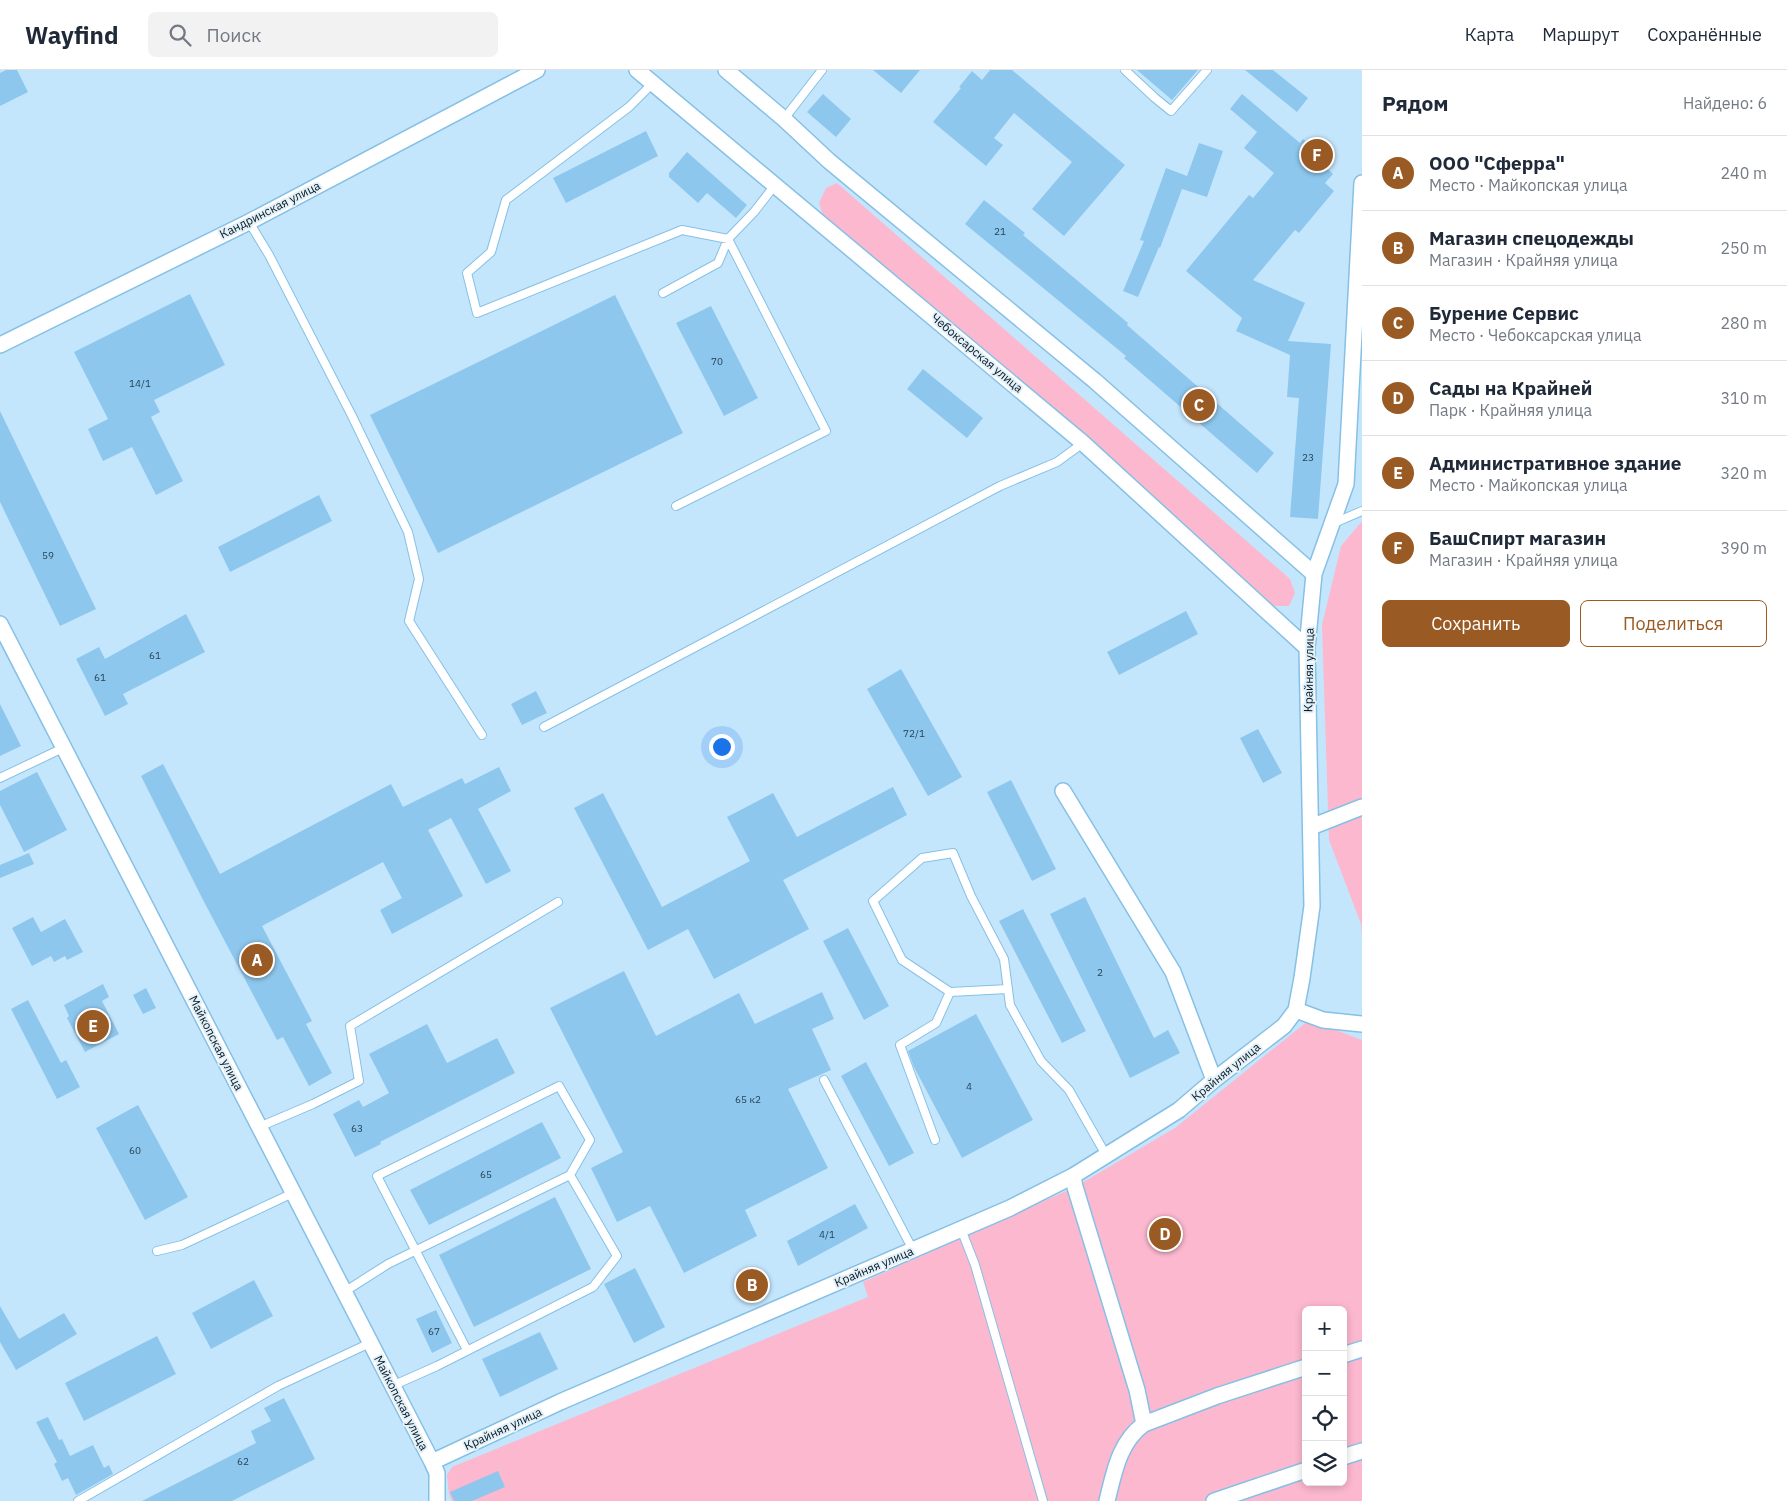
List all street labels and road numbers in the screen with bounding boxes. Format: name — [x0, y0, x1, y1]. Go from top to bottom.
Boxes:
street label: Кандринская улица — [217, 177, 323, 241]
street label: Чебоксарская улица — [928, 310, 1027, 396]
street label: Крайняя улица — [1300, 627, 1317, 712]
street label: Майкопская улица — [186, 993, 247, 1093]
street label: Крайняя улица — [1188, 1039, 1264, 1104]
street label: Крайняя улица — [832, 1243, 916, 1290]
street label: Майкопская улица — [371, 1353, 432, 1453]
street label: Крайняя улица — [461, 1404, 545, 1453]

